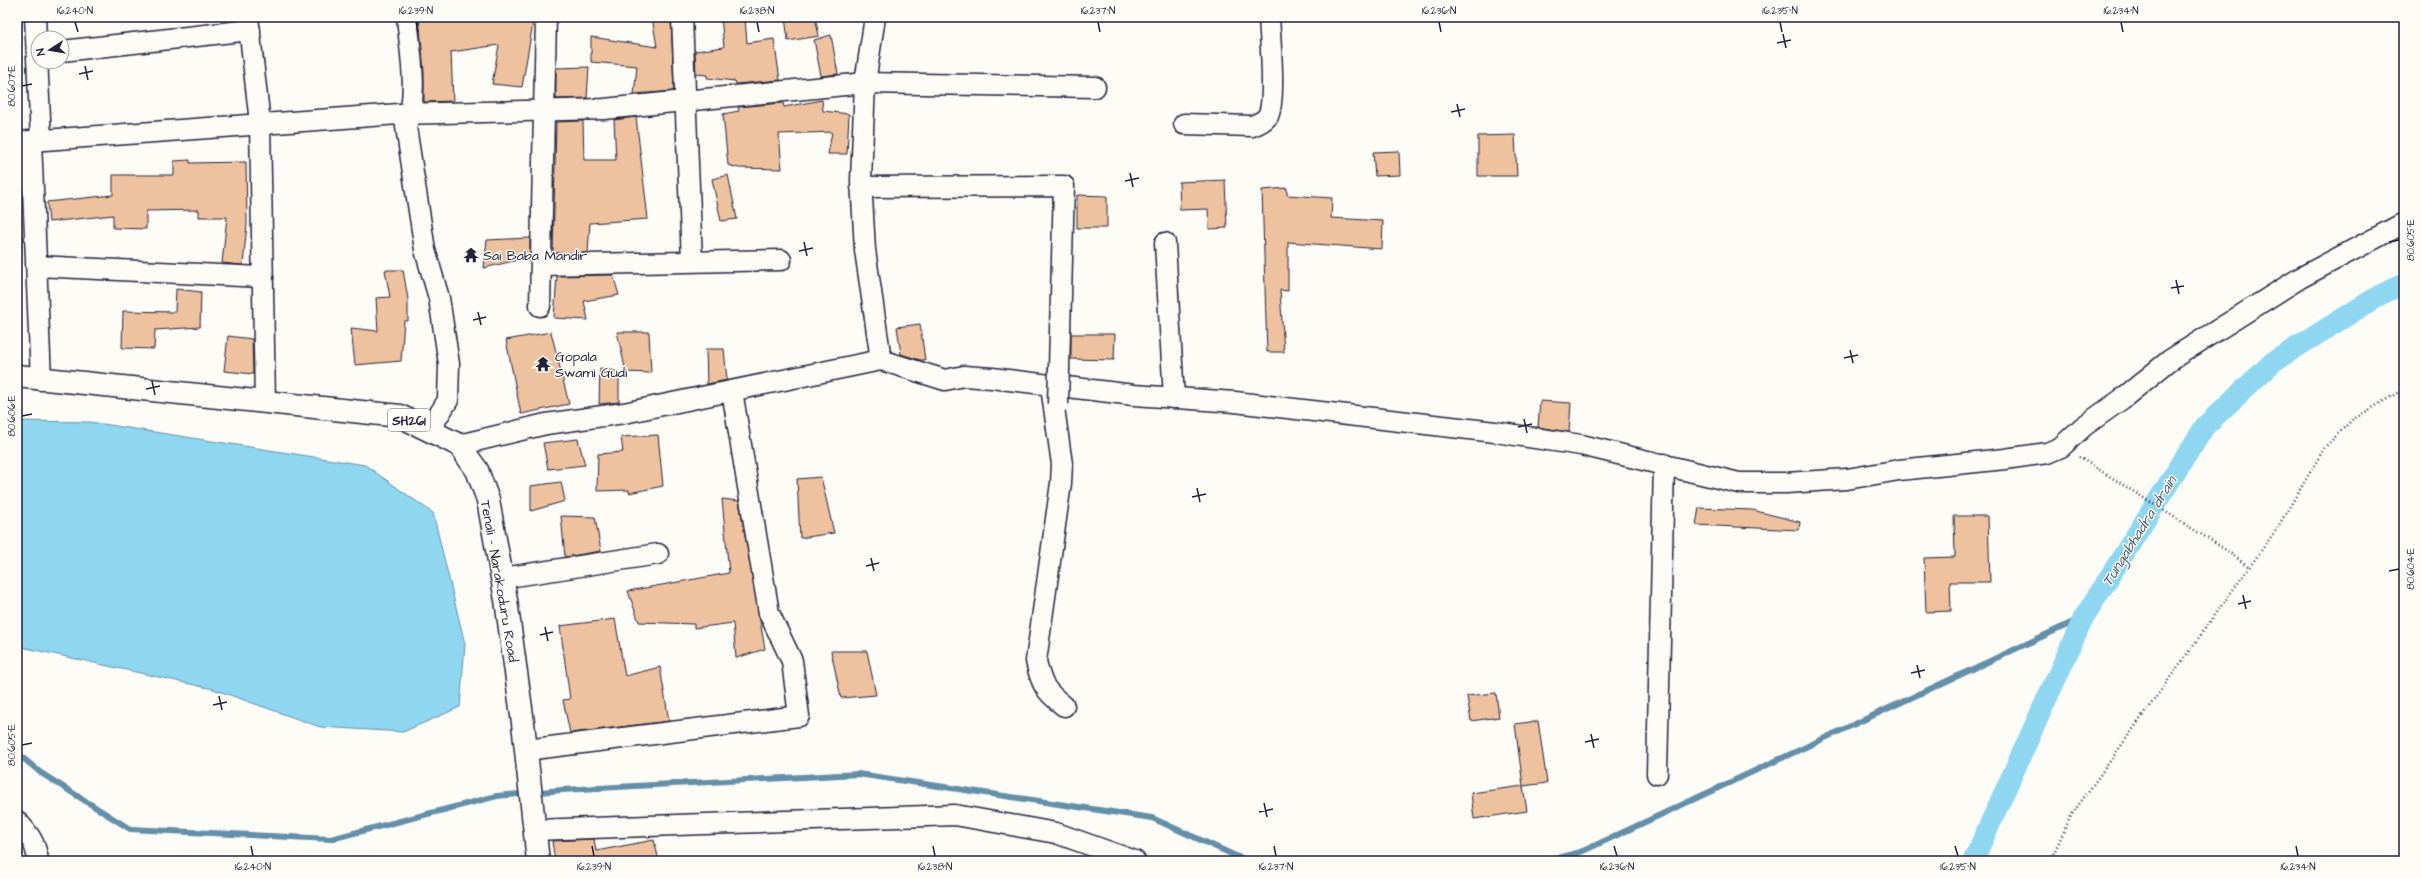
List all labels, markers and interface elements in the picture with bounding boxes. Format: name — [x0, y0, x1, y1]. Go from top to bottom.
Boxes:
text: 16.240°N — [57, 4, 93, 18]
text: 16.239°N — [399, 4, 433, 18]
text: 16.238°N — [740, 4, 774, 18]
text: 16.237°N — [1081, 4, 1115, 18]
text: 16.236°N — [1422, 4, 1456, 18]
text: 16.235°N — [1762, 4, 1798, 18]
text: 16.234°N — [2103, 4, 2139, 18]
north arrow — [30, 30, 70, 70]
text: N — [33, 47, 49, 57]
text: 80.607°E — [5, 65, 19, 107]
text: 80.605°E — [2404, 219, 2418, 261]
temple icon: Sai Baba Mandir — [462, 246, 480, 264]
place label: Sai Baba Mandir — [483, 246, 588, 266]
place label: Gopala Swami Gudi — [555, 347, 627, 383]
temple icon: Gopala Swami Gudi — [534, 355, 552, 373]
text: 80.606°E — [5, 395, 19, 437]
road number: SH261 — [388, 409, 430, 431]
water label: Tungabhadra drain — [2097, 471, 2183, 591]
street label: Tenali - Narakoduru Road — [475, 498, 523, 664]
text: 80.604°E — [2404, 548, 2418, 590]
text: 80.605°E — [5, 724, 19, 766]
text: 16.240°N — [235, 860, 271, 874]
text: 16.239°N — [577, 860, 611, 874]
text: 16.238°N — [918, 860, 952, 874]
text: 16.237°N — [1259, 860, 1293, 874]
text: 16.236°N — [1600, 860, 1634, 874]
text: 16.235°N — [1940, 860, 1976, 874]
text: 16.234°N — [2280, 860, 2316, 874]

